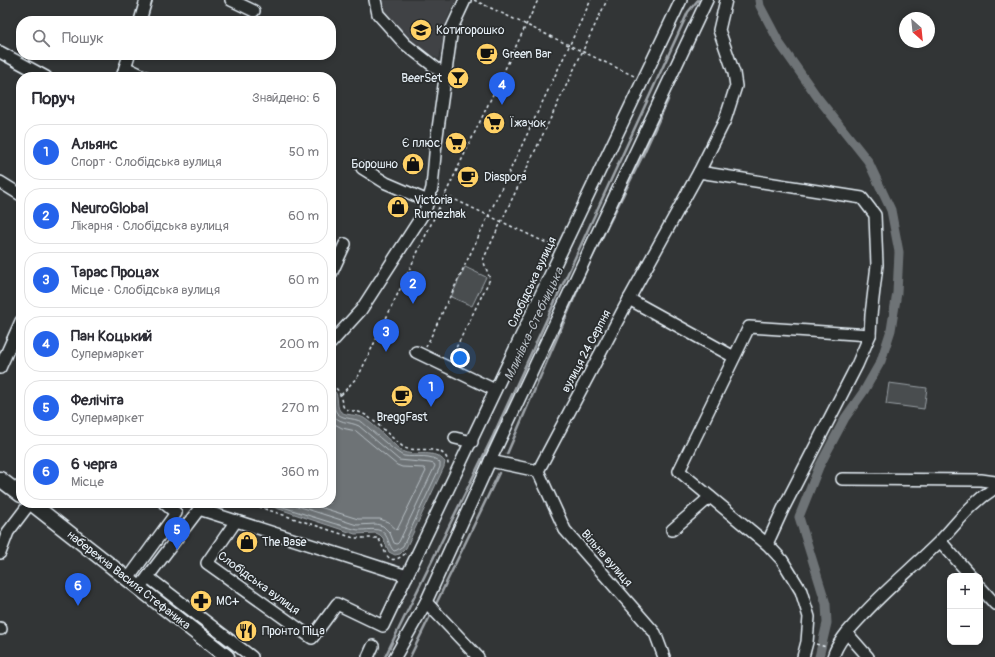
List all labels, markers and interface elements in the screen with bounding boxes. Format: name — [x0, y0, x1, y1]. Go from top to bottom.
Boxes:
north arrow — [899, 12, 935, 48]
search box — [16, 16, 336, 60]
school or university icon: Котигорошко — [408, 17, 434, 43]
place label: Котигорошко — [436, 23, 505, 38]
icon: search — [30, 27, 52, 49]
text: Пошук — [62, 29, 104, 48]
cafe icon: Green Bar — [474, 41, 500, 67]
place label: Green Bar — [502, 47, 552, 62]
bar icon: BeerSet — [445, 65, 471, 91]
place label: BeerSet — [401, 71, 442, 86]
pin: 4 — [489, 72, 515, 105]
text: Поруч — [32, 88, 75, 109]
text: Знайдено: 6 — [252, 90, 320, 106]
supermarket icon: Їжачок — [481, 110, 507, 136]
place label: Їжачок — [510, 115, 546, 131]
supermarket icon: Є плюс — [443, 130, 469, 156]
text: Альянс — [71, 135, 118, 154]
place label: Є плюс — [402, 136, 440, 151]
text: 1 — [43, 144, 49, 160]
text: 50 m — [289, 144, 319, 160]
shop icon: Борошно — [400, 151, 426, 177]
text: Спорт · Слобідська вулиця — [71, 154, 222, 170]
place label: Борошно — [351, 157, 399, 172]
cafe icon: Diaspora — [455, 164, 481, 190]
place label: Diaspora — [484, 170, 527, 185]
place label: Victoria Rumezhak — [414, 193, 466, 222]
shop icon: Victoria Rumezhak — [385, 194, 411, 220]
text: NeuroGlobal — [71, 199, 149, 218]
text: 2 — [42, 208, 50, 224]
text: 60 m — [288, 208, 319, 224]
text: Лікарня · Слобідська вулиця — [71, 218, 229, 234]
street label: Слобідська вулиця — [505, 234, 560, 330]
text: Тарас Процах — [71, 263, 159, 282]
water label: Млинівка-Стебницька — [501, 264, 568, 384]
pin: 2 — [400, 271, 426, 304]
text: 3 — [42, 272, 50, 288]
text: 60 m — [288, 272, 319, 288]
text: Місце · Слобідська вулиця — [71, 282, 220, 298]
street label: вулиця 24 Серпня — [558, 307, 615, 395]
pin: 3 — [373, 319, 399, 352]
text: Пан Коцький — [71, 327, 152, 346]
text: 4 — [42, 336, 50, 352]
text: 200 m — [280, 336, 319, 352]
text: Супермаркет — [71, 346, 144, 362]
your location — [450, 348, 470, 368]
pin: 1 — [418, 374, 444, 407]
cafe icon: BreggFast — [389, 383, 415, 409]
text: Фелічіта — [71, 391, 124, 410]
text: 5 — [42, 400, 50, 416]
text: 270 m — [282, 400, 319, 416]
text: Супермаркет — [71, 410, 144, 426]
place label: BreggFast — [376, 410, 428, 425]
text: 6 черга — [71, 455, 117, 474]
text: 6 — [42, 464, 50, 480]
text: 360 m — [281, 464, 319, 480]
text: Місце — [71, 474, 104, 490]
pin: 5 — [164, 517, 190, 550]
street label: Вільна вулиця — [578, 527, 636, 590]
street label: набережна Василя Стефаника — [64, 528, 194, 633]
shop icon: The Base — [234, 529, 260, 555]
place label: The Base — [262, 535, 307, 550]
street label: Слобідська вулиця — [215, 548, 303, 619]
pin: 6 — [65, 573, 91, 606]
map controls — [947, 573, 983, 645]
button: + — [947, 573, 983, 609]
pharmacy icon: МС+ — [188, 588, 214, 614]
place label: МС+ — [216, 594, 240, 609]
button: − — [947, 609, 983, 645]
restaurant icon: Пронто Піца — [233, 618, 259, 644]
place label: Пронто Піца — [262, 624, 325, 639]

